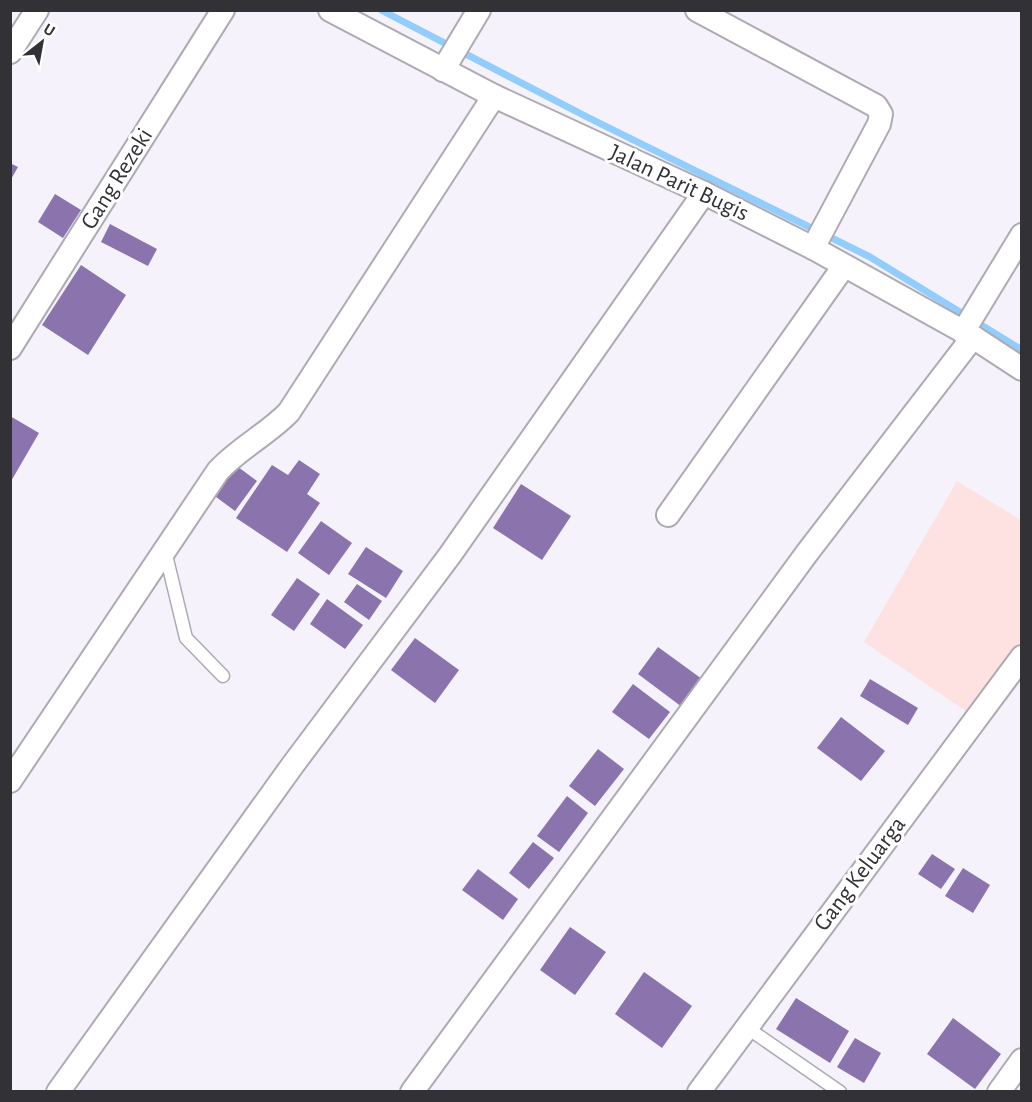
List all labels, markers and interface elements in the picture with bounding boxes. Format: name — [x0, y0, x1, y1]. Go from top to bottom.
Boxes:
north arrow — [12, 12, 72, 72]
text: U — [41, 21, 58, 39]
street label: Gang Rezeki — [77, 124, 157, 234]
street label: Jalan Parit Bugis — [606, 140, 752, 226]
street label: Gang Keluarga — [810, 813, 910, 935]

